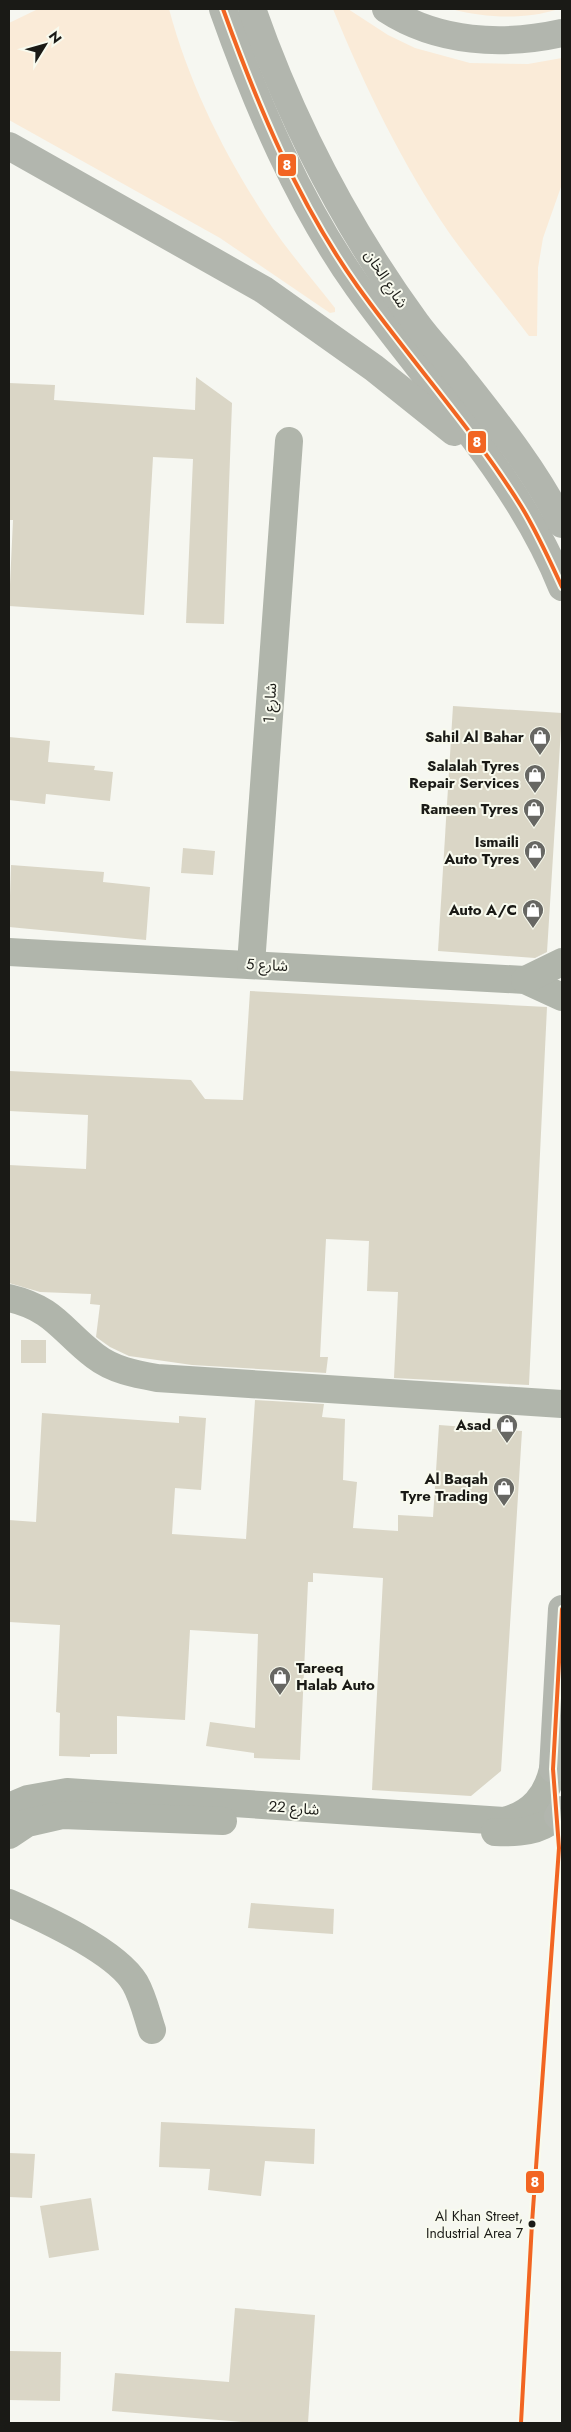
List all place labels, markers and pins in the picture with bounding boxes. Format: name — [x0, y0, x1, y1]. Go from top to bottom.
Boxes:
shop icon: Sahil Al Bahar — [528, 725, 552, 756]
place label: Sahil Al Bahar — [425, 726, 525, 748]
place label: Salalah Tyres Repair Services — [409, 755, 519, 794]
shop icon: Salalah Tyres Repair Services — [523, 763, 547, 794]
shop icon: Rameen Tyres — [522, 797, 546, 828]
place label: Rameen Tyres — [420, 798, 518, 820]
place label: Ismaili Auto Tyres — [443, 831, 519, 870]
shop icon: Ismaili Auto Tyres — [523, 839, 547, 870]
shop icon: Auto A/C — [521, 898, 545, 929]
place label: Auto A/C — [448, 899, 517, 921]
shop icon: Asad — [495, 1413, 519, 1444]
place label: Asad — [455, 1414, 491, 1436]
place label: Al Baqah Tyre Trading — [401, 1468, 488, 1507]
shop icon: Al Baqah Tyre Trading — [492, 1476, 516, 1507]
place label: Tareeq Halab Auto — [296, 1657, 375, 1696]
shop icon: Tareeq Halab Auto — [268, 1665, 292, 1696]
place label: Al Khan Street, Industrial Area 7 — [426, 2206, 524, 2243]
marker: Al Khan Street, Industrial Area 7 — [527, 2219, 537, 2229]

